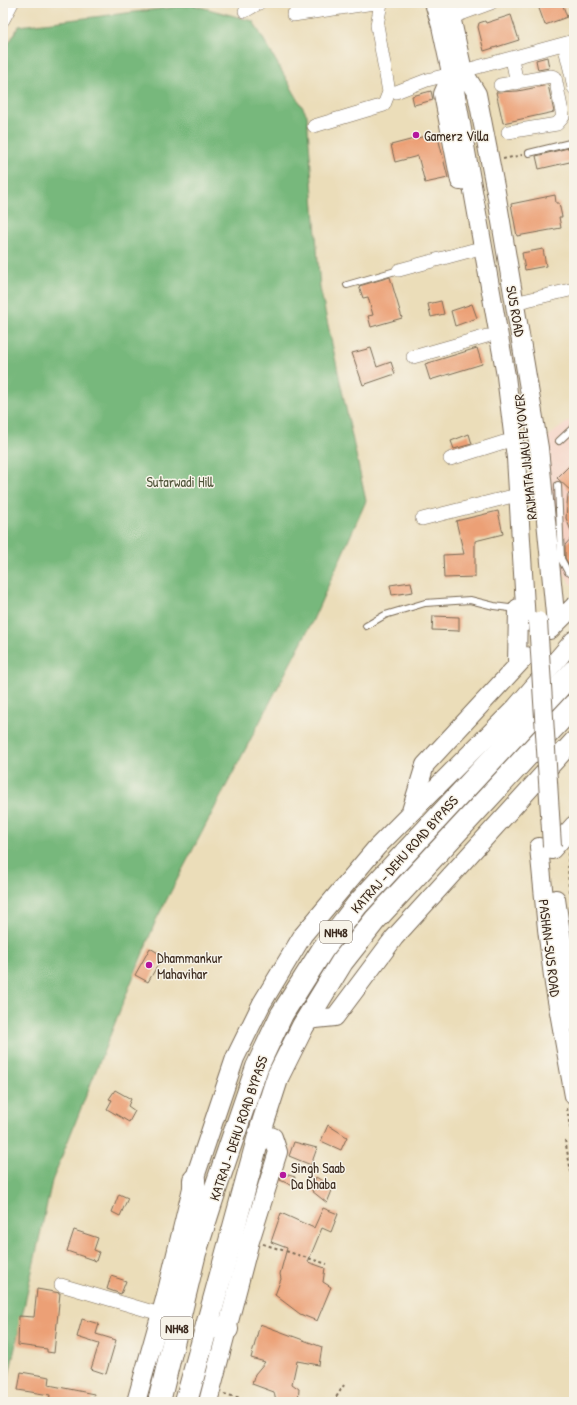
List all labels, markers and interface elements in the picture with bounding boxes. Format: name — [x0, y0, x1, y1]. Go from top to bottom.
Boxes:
place label: Gamerz Villa — [424, 126, 489, 145]
marker: Gamerz Villa — [411, 130, 421, 140]
street label: SUS ROAD — [502, 284, 530, 338]
street label: RAJMATA JIJAU FLYOVER — [509, 393, 541, 521]
park label: Sutarwadi Hill — [146, 472, 215, 491]
street label: KATRAJ - DEHU ROAD BYPASS — [346, 791, 462, 917]
street label: PASHAN-SUS ROAD — [535, 898, 565, 998]
road number: NH48 — [320, 921, 352, 943]
place label: Dhammankur Mahavihar — [157, 948, 223, 983]
marker: Dhammankur Mahavihar — [144, 960, 154, 970]
street label: KATRAJ - DEHU ROAD BYPASS — [204, 1052, 272, 1203]
place label: Singh Saab Da Dhaba — [291, 1158, 346, 1193]
marker: Singh Saab Da Dhaba — [278, 1170, 288, 1180]
road number: NH48 — [161, 1317, 193, 1339]

